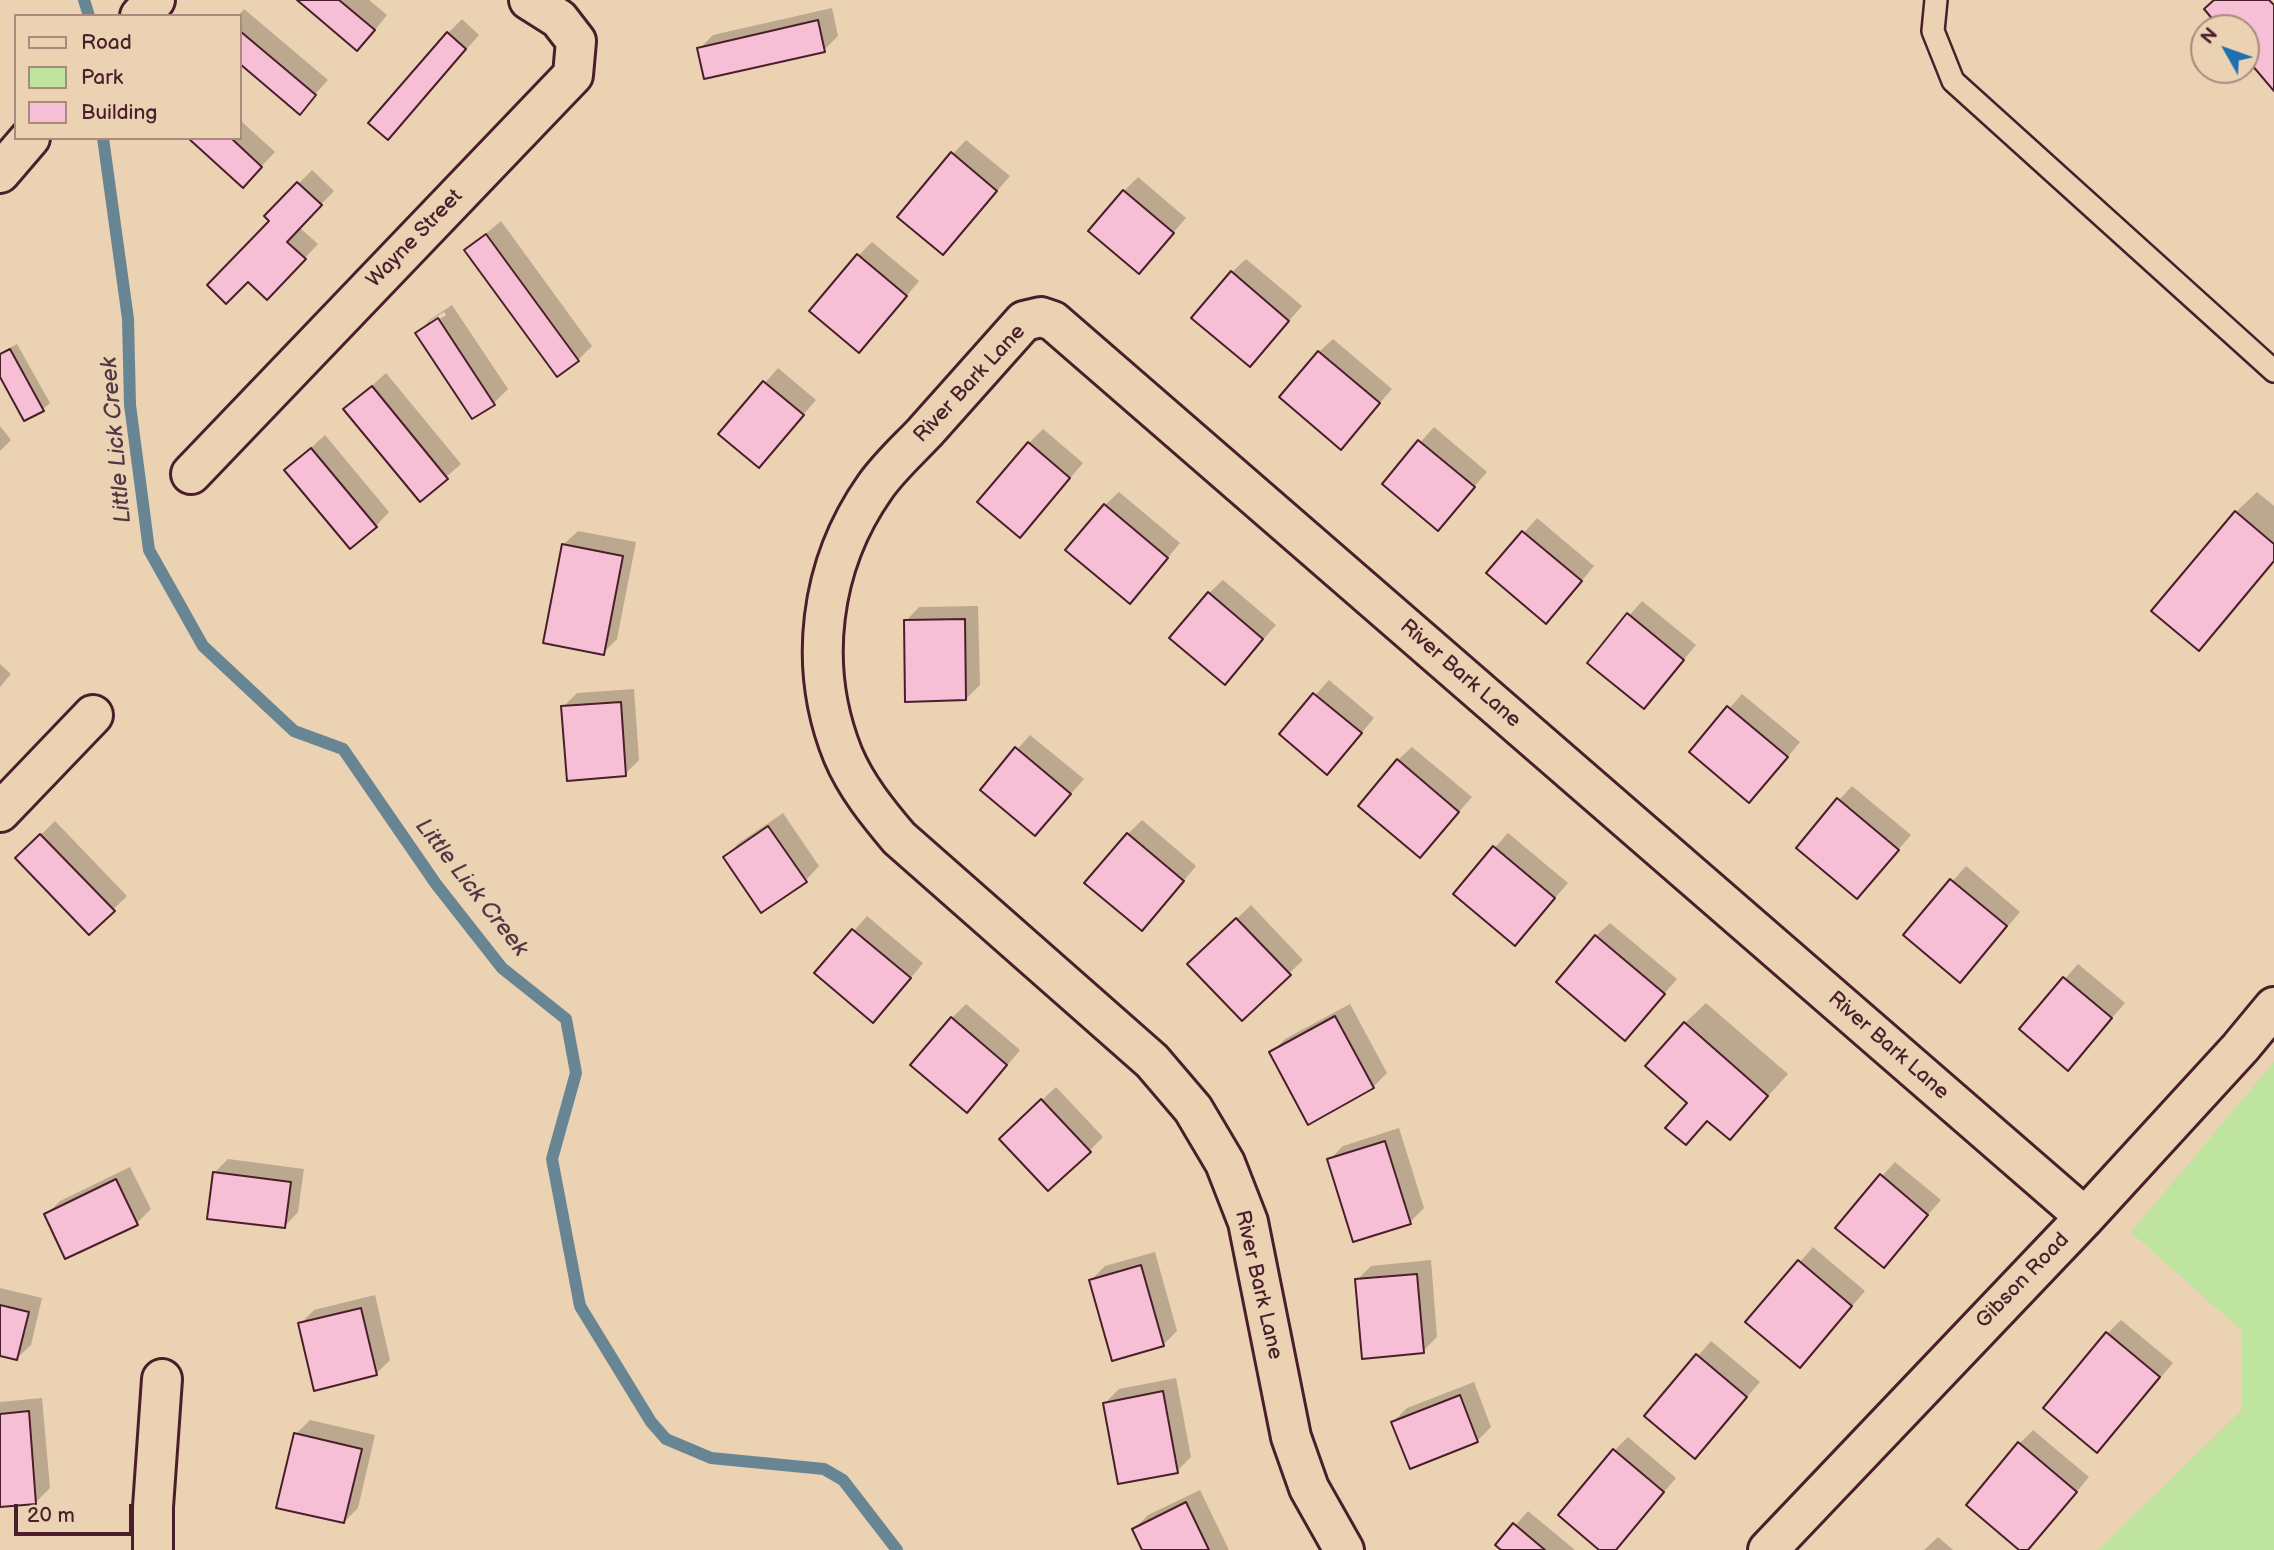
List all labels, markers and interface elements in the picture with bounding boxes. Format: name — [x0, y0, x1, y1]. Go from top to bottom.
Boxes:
legend — [14, 14, 242, 140]
north arrow — [2190, 14, 2260, 84]
text: N — [2197, 24, 2223, 49]
text: Road — [81, 30, 132, 55]
text: Park — [81, 65, 123, 90]
text: Building — [81, 100, 157, 125]
street label: Wayne Street — [362, 185, 468, 293]
street label: River Bark Lane — [909, 320, 1031, 448]
water label: Little Lick Creek — [96, 356, 138, 524]
street label: River Bark Lane — [1394, 615, 1526, 733]
water label: Little Lick Creek — [409, 814, 533, 962]
street label: River Bark Lane — [1822, 987, 1954, 1105]
street label: River Bark Lane — [1229, 1208, 1287, 1362]
street label: Gibson Road — [1971, 1228, 2075, 1334]
scale bar — [18, 1490, 136, 1534]
text: 20 m — [27, 1503, 75, 1528]

